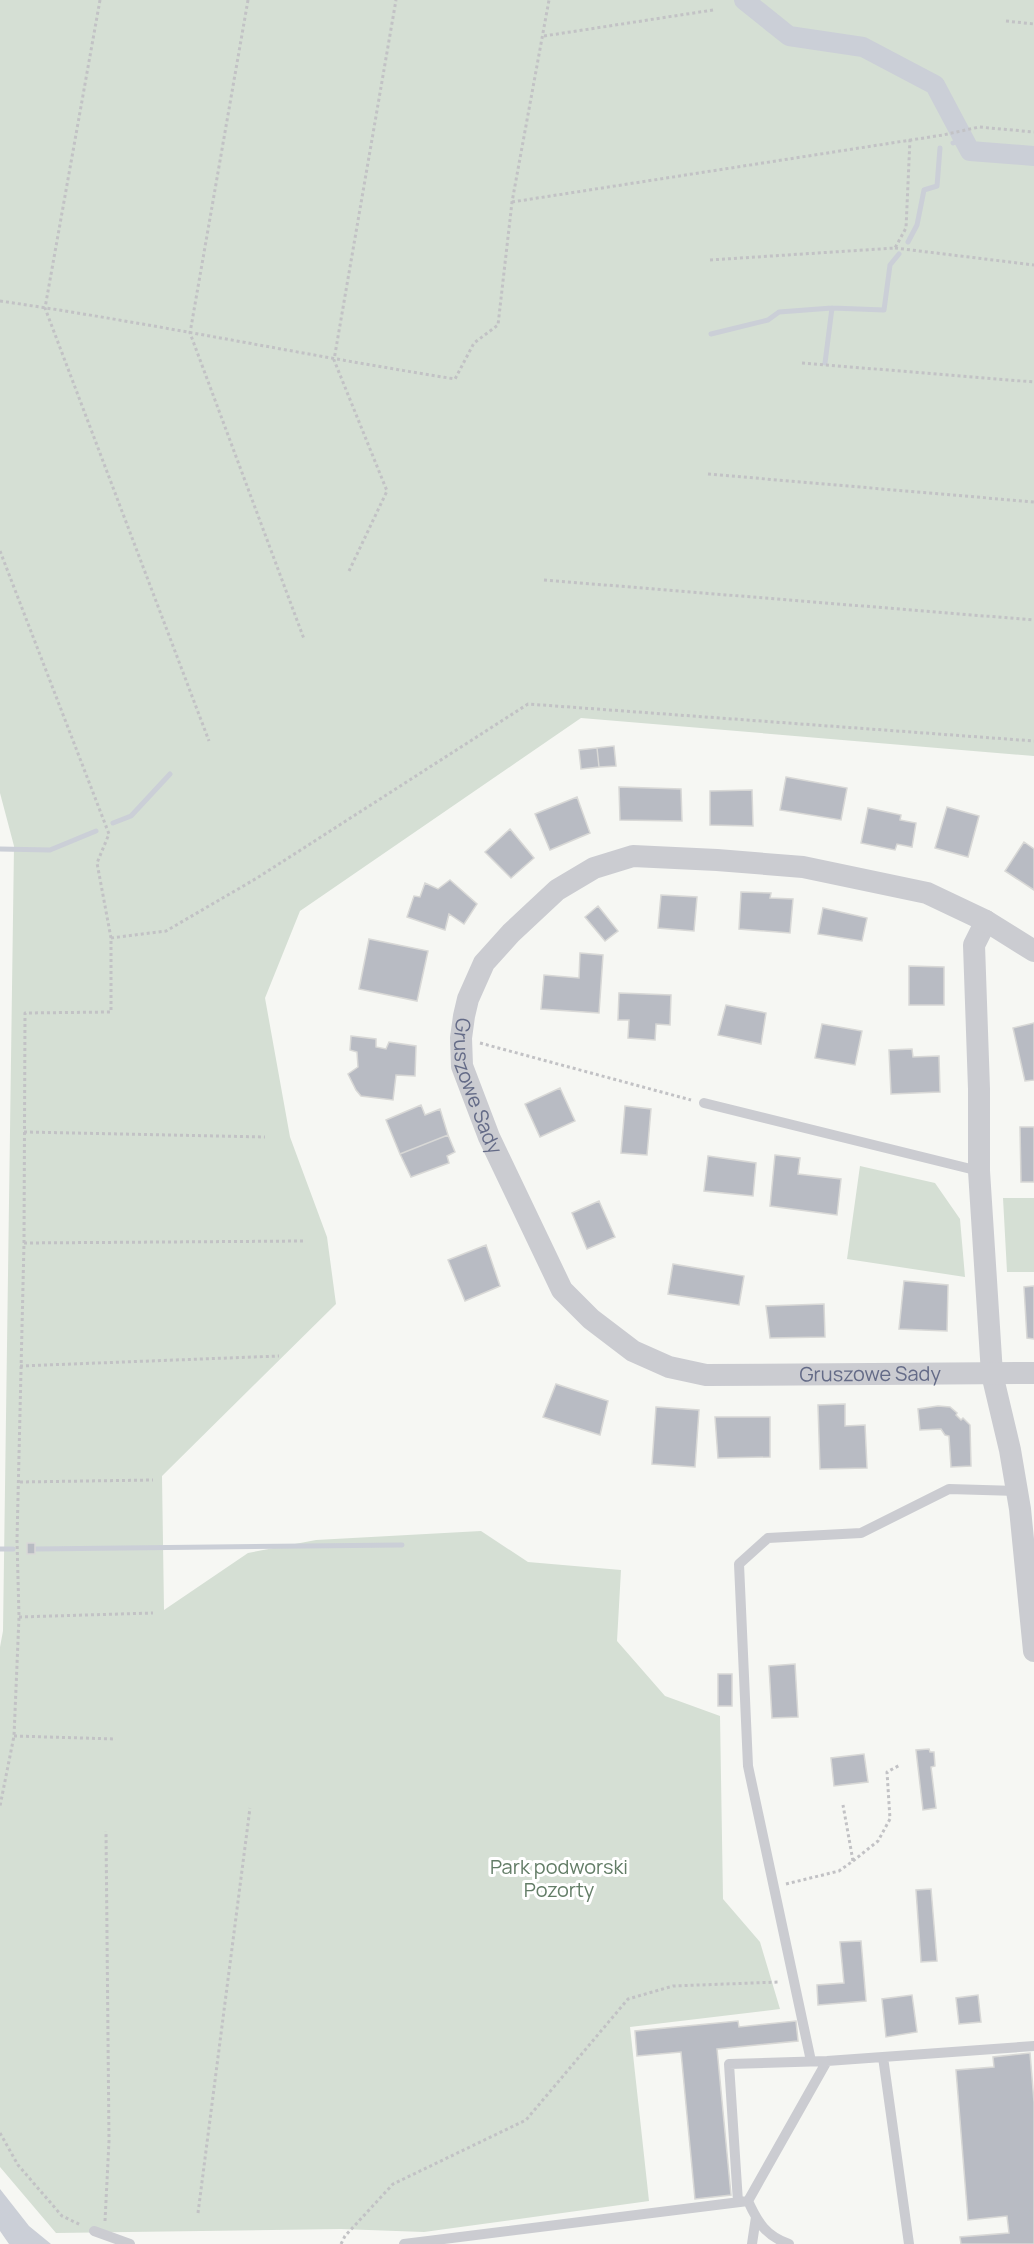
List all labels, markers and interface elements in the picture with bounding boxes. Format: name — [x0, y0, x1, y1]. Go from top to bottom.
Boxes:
street label: Gruszowe Sady — [448, 1016, 509, 1159]
street label: Gruszowe Sady — [799, 1360, 941, 1387]
park label: Park podworski Pozorty — [490, 1853, 628, 1903]

